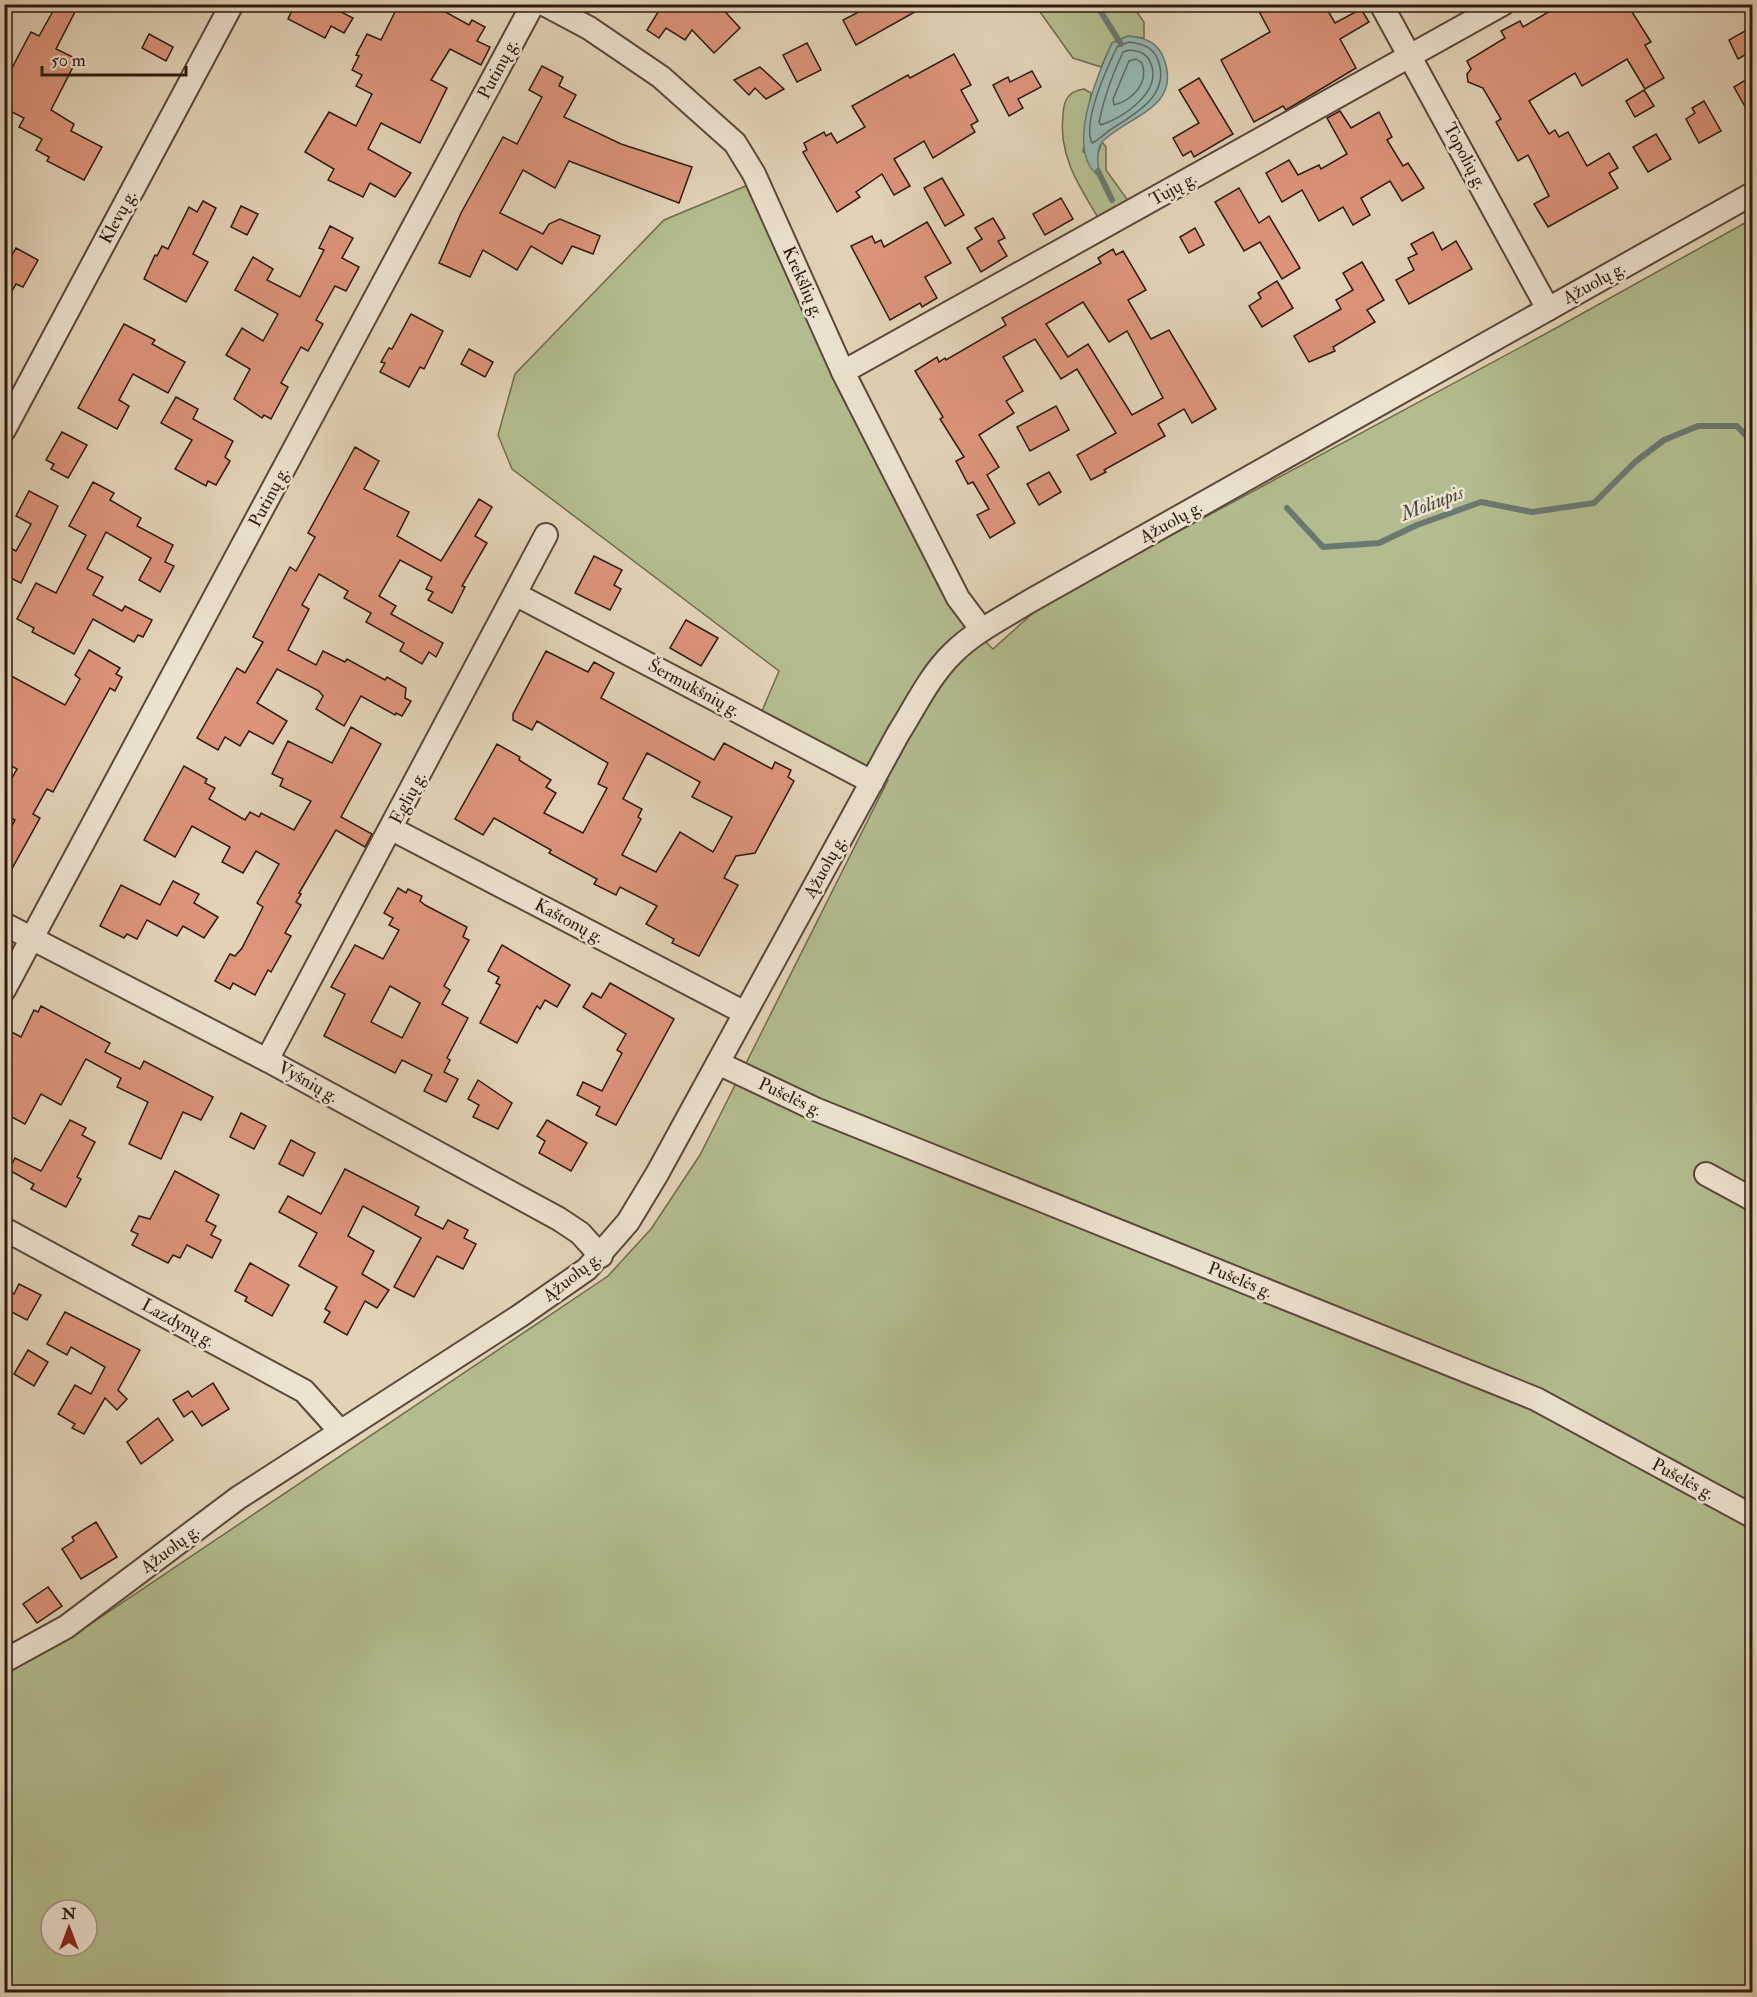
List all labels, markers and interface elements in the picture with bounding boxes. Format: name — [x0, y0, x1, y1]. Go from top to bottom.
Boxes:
street label: Putinų g. — [473, 35, 523, 103]
scale bar — [42, 39, 186, 77]
text: 50 m — [51, 49, 86, 72]
street label: Topolių g. — [1438, 119, 1492, 193]
street label: Tujų g. — [1145, 167, 1201, 211]
street label: Klevų g. — [94, 186, 142, 248]
street label: Krekšlių g. — [777, 243, 829, 321]
street label: Ąžuolų g. — [1558, 256, 1629, 310]
street label: Putinų g. — [244, 463, 294, 531]
water label: Moliupis — [1396, 479, 1467, 527]
street label: Ąžuolų g. — [1135, 495, 1206, 549]
street label: Šermukšnių g. — [644, 653, 745, 722]
street label: Eglių g. — [385, 768, 431, 828]
street label: Ąžuolų g. — [798, 832, 852, 903]
street label: Kaštonų g. — [530, 893, 608, 949]
street label: Vyšnių g. — [274, 1056, 342, 1108]
street label: Pušelės g. — [754, 1072, 826, 1122]
street label: Ąžuolų g. — [537, 1247, 606, 1308]
street label: Pušelės g. — [1204, 1257, 1276, 1303]
street label: Lazdynų g. — [137, 1293, 219, 1353]
street label: Pušelės g. — [1648, 1453, 1718, 1505]
street label: Ąžuolų g. — [135, 1519, 204, 1579]
north arrow — [39, 1898, 99, 1958]
text: N — [61, 1904, 77, 1924]

